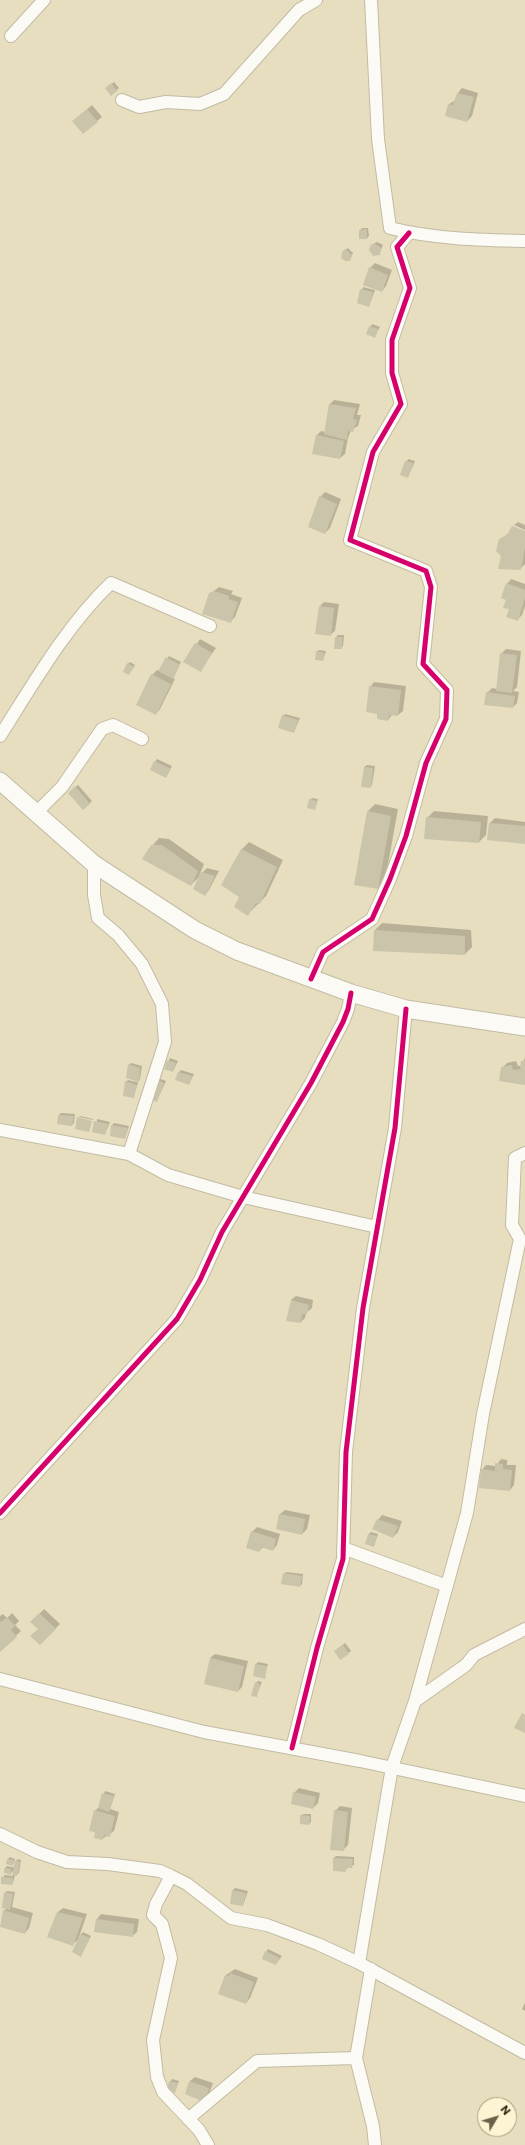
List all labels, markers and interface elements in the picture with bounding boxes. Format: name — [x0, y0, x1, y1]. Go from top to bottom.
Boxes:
north arrow — [477, 2097, 517, 2137]
text: N — [498, 2103, 514, 2117]

